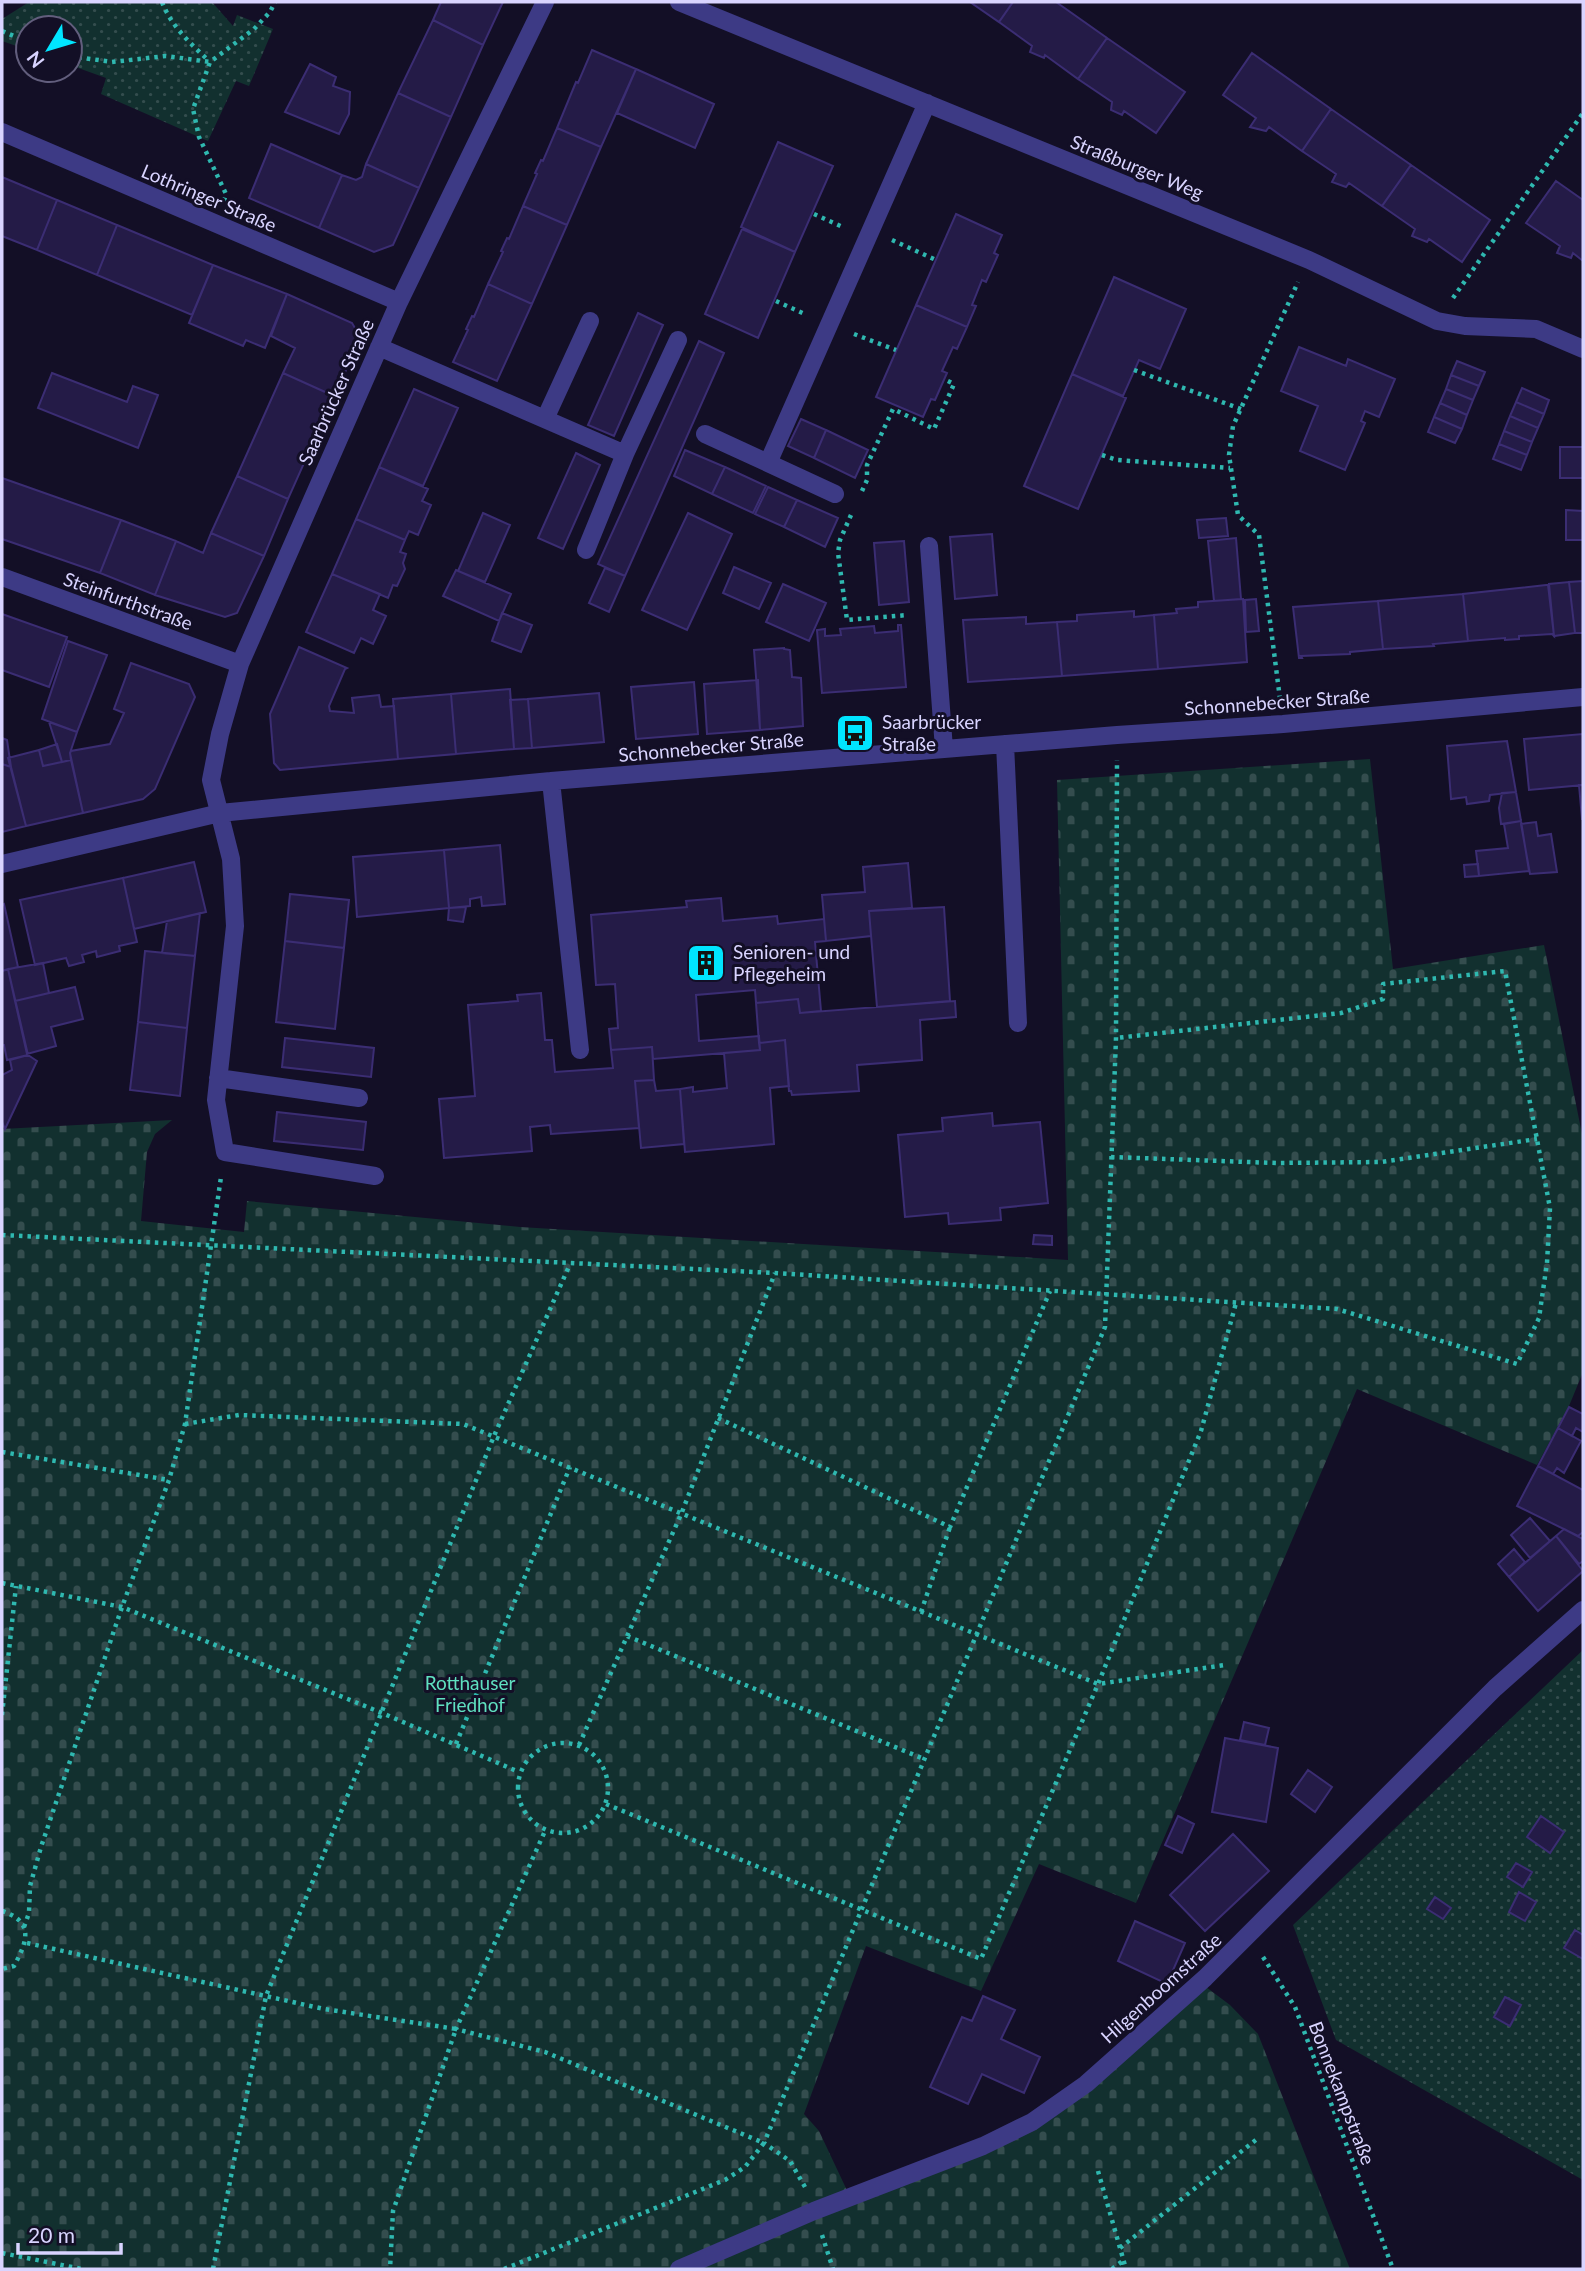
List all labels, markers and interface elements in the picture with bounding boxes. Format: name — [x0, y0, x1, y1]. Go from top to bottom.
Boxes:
north arrow — [14, 14, 84, 84]
text: N — [22, 47, 49, 73]
street label: Straßburger Weg — [1067, 129, 1207, 204]
street label: Lothringer Straße — [138, 159, 280, 236]
street label: Saarbrücker Straße — [293, 315, 378, 469]
street label: Steinfurthstraße — [61, 567, 196, 635]
street label: Schonnebecker Straße — [1183, 684, 1371, 719]
place label: Saarbrücker Straße — [882, 710, 981, 755]
bus stop icon: Saarbrücker Straße — [834, 712, 876, 754]
street label: Schonnebecker Straße — [617, 727, 805, 766]
place label: Senioren- und Pflegeheim — [733, 940, 850, 985]
building icon: Senioren- und Pflegeheim — [685, 942, 727, 984]
park label: Rotthauser Friedhof — [425, 1671, 515, 1716]
street label: Hilgenboomstraße — [1096, 1928, 1226, 2048]
street label: Bonnekampstraße — [1305, 2018, 1380, 2168]
scale bar — [18, 2212, 121, 2256]
text: 20 m — [28, 2222, 75, 2247]

